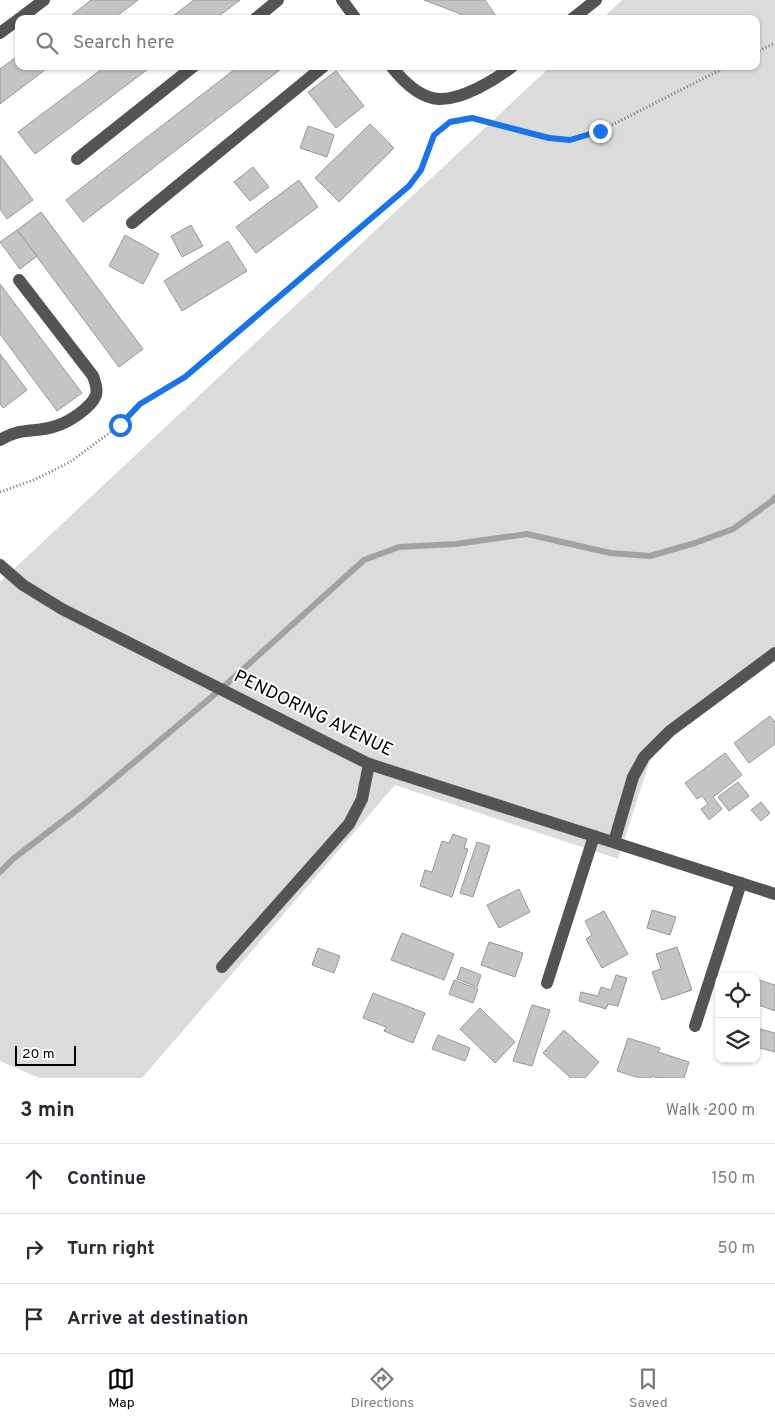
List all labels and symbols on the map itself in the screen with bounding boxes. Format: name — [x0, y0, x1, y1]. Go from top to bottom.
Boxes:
route end — [589, 120, 612, 143]
route start — [109, 414, 132, 437]
street label: PENDORING AVENUE — [230, 665, 396, 763]
scale bar — [15, 1043, 76, 1066]

